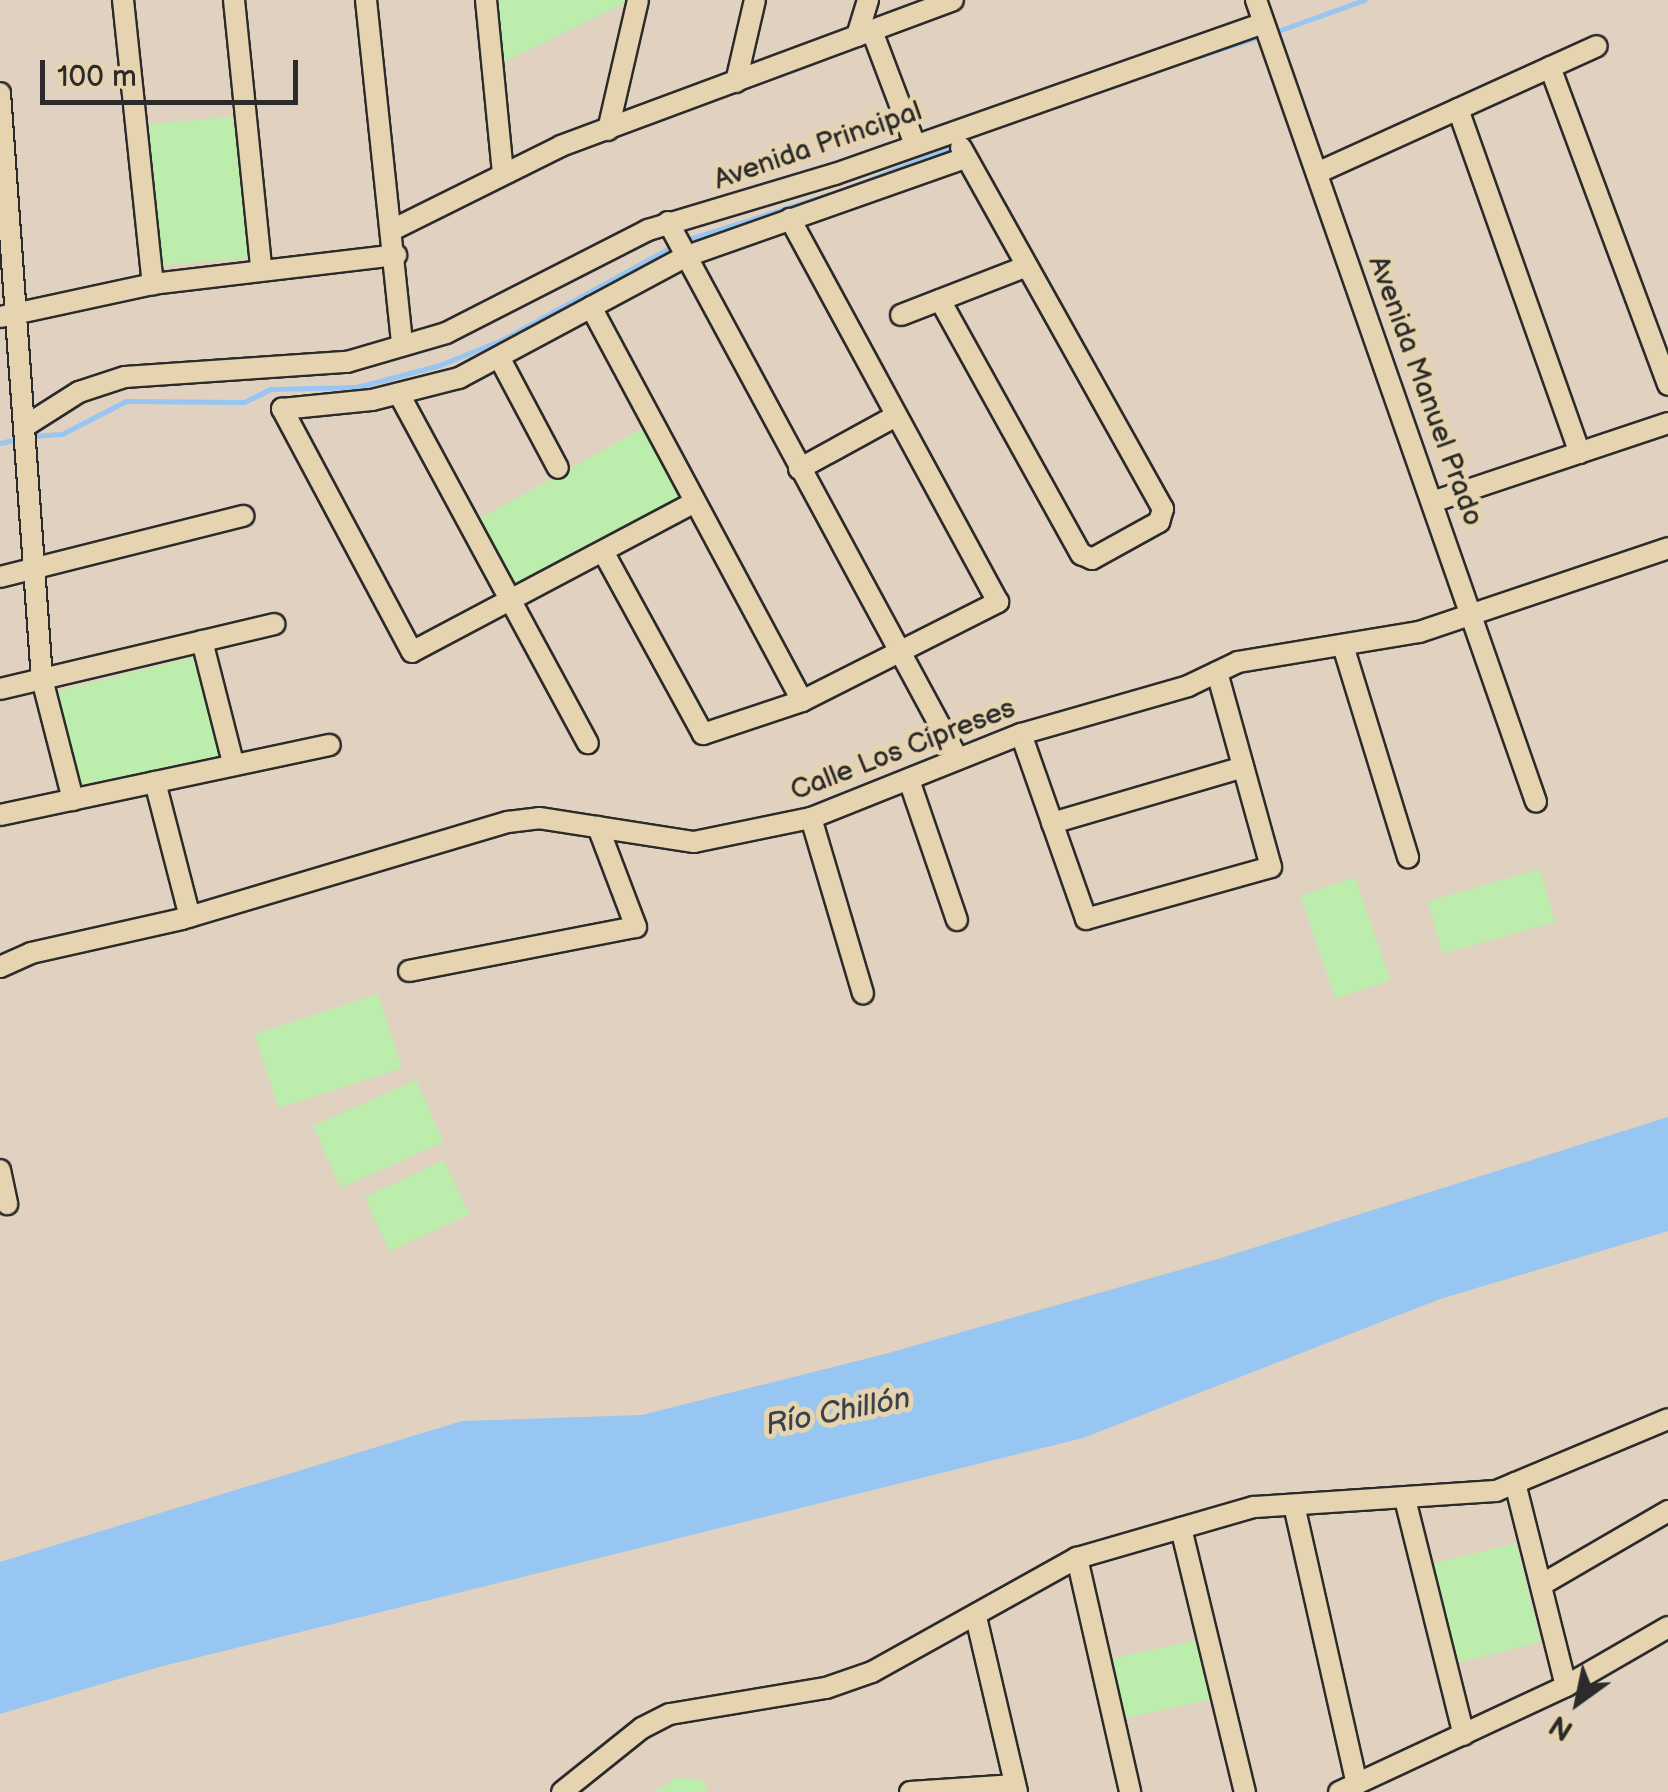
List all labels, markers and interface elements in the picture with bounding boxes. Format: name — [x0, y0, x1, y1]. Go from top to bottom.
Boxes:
scale bar — [45, 40, 302, 102]
text: 100 m — [57, 59, 137, 95]
street label: Avenida Principal — [710, 95, 926, 197]
street label: Avenida Manuel Prado — [1361, 252, 1489, 530]
street label: Calle Los Cipreses — [786, 692, 1020, 808]
water label: Río Chillón — [763, 1380, 913, 1444]
north arrow — [1528, 1652, 1628, 1752]
text: N — [1544, 1708, 1579, 1747]

